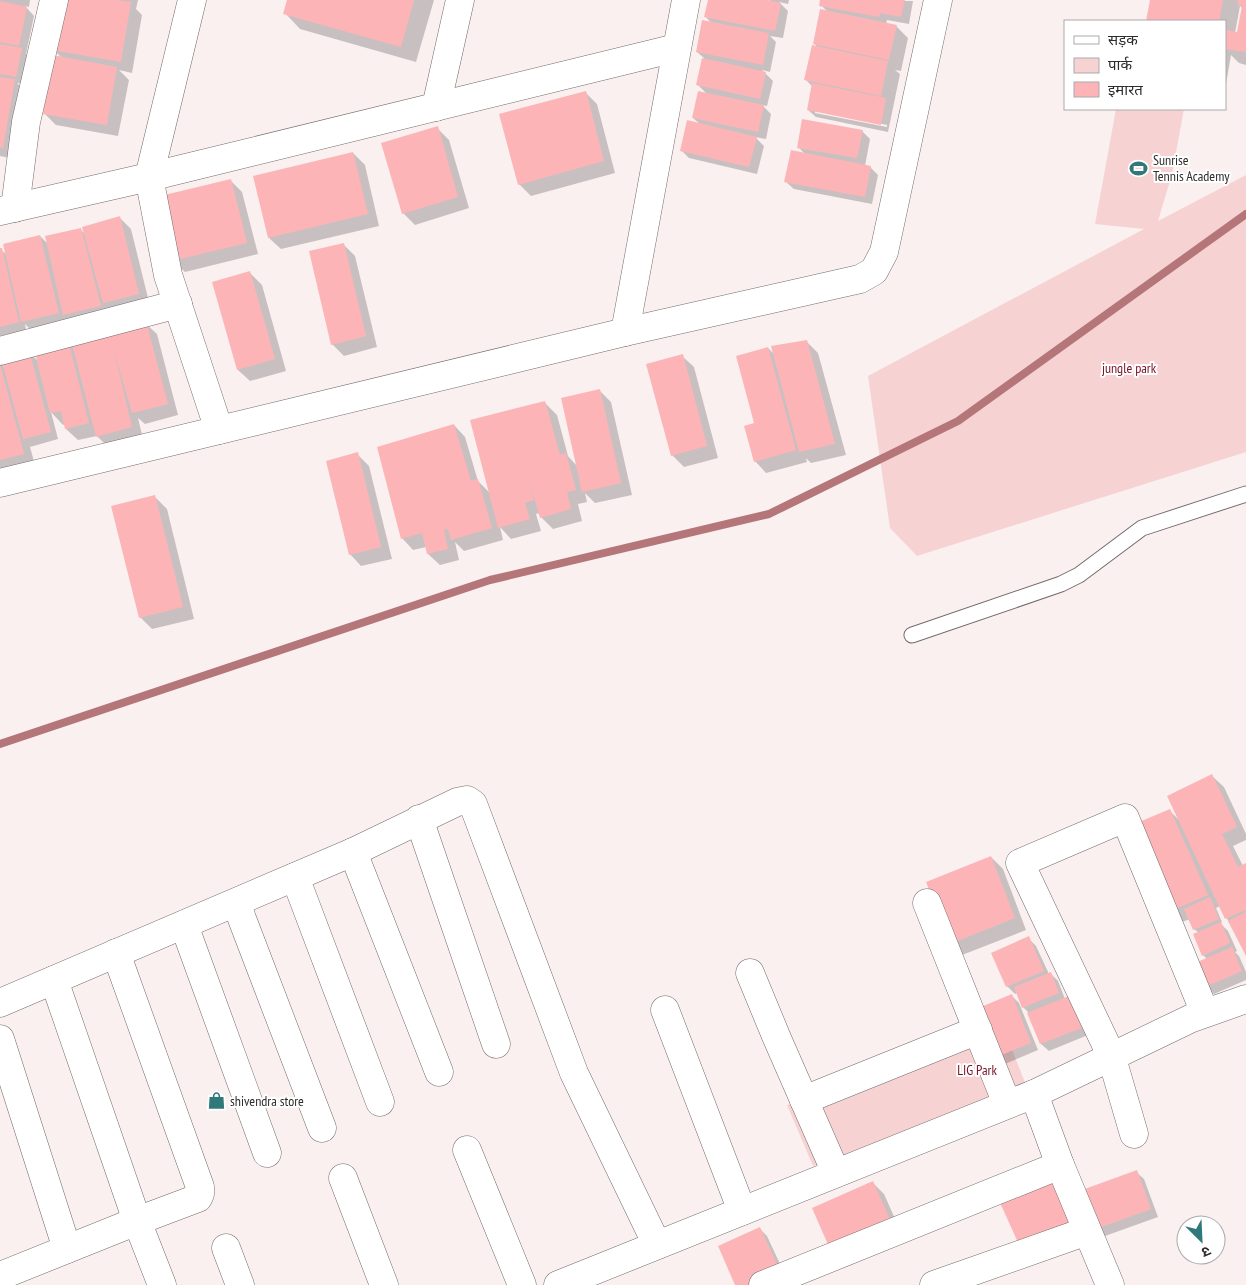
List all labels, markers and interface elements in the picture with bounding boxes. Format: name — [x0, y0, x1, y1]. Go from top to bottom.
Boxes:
legend — [1064, 20, 1226, 110]
text: सड़क — [1108, 30, 1138, 49]
text: पार्क — [1108, 55, 1132, 74]
text: इमारत — [1108, 80, 1143, 99]
place label: Sunrise Tennis Academy — [1153, 151, 1230, 185]
sports icon: Sunrise Tennis Academy — [1129, 158, 1149, 178]
park label: jungle park — [1102, 359, 1157, 377]
park label: LIG Park — [957, 1061, 997, 1079]
shop icon: shivendra store — [206, 1091, 226, 1111]
place label: shivendra store — [230, 1092, 304, 1110]
north arrow — [1176, 1215, 1226, 1265]
text: उ — [1198, 1242, 1214, 1262]

